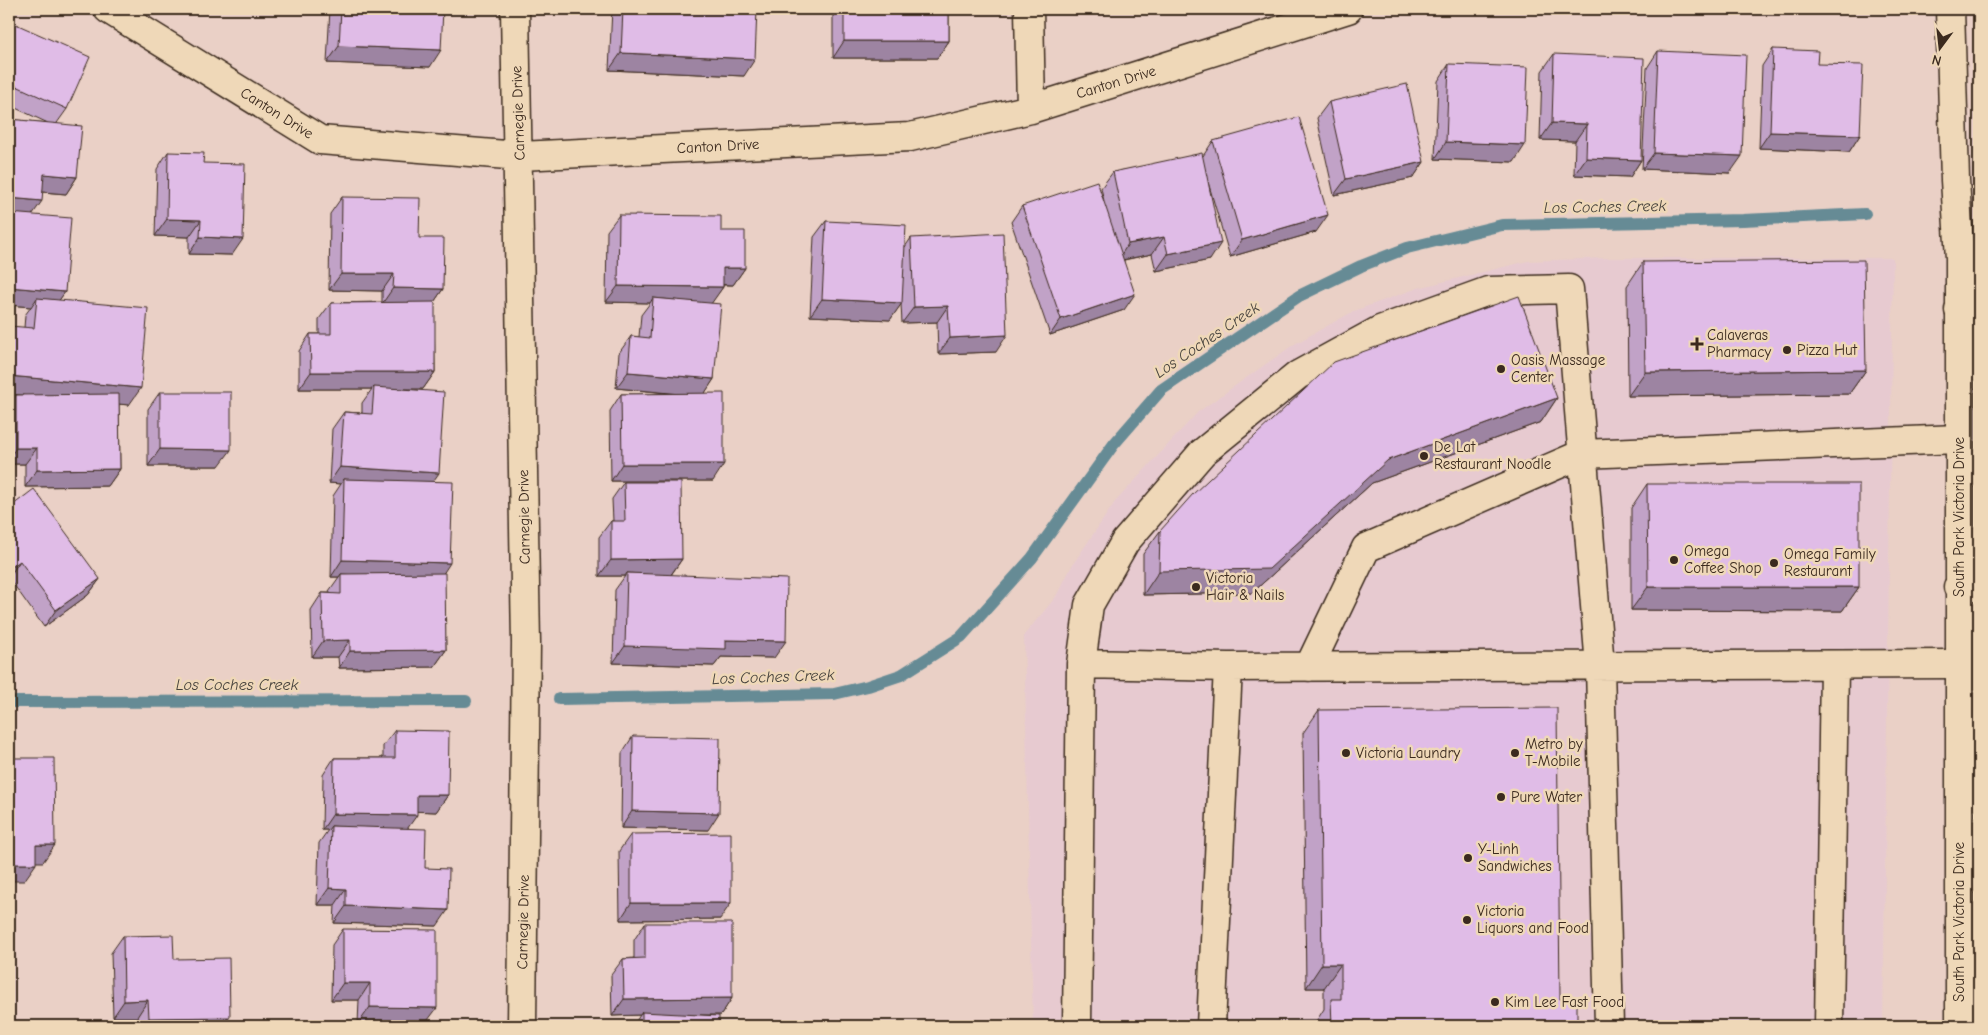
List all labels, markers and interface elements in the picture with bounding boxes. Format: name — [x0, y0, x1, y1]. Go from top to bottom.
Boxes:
north arrow — [1916, 22, 1966, 72]
text: N — [1930, 51, 1943, 69]
street label: Canton Drive — [1074, 61, 1159, 103]
street label: Carnegie Drive — [507, 65, 529, 161]
street label: Canton Drive — [237, 83, 317, 143]
street label: Canton Drive — [676, 135, 760, 157]
water label: Los Coches Creek — [1544, 197, 1667, 217]
water label: Los Coches Creek — [1151, 298, 1263, 382]
place label: Calaveras Pharmacy — [1707, 326, 1772, 361]
marker: Calaveras Pharmacy — [1691, 338, 1703, 350]
place label: Pizza Hut — [1797, 341, 1858, 359]
marker: Pizza Hut — [1781, 344, 1793, 356]
place label: Oasis Massage Center — [1511, 351, 1606, 386]
marker: Oasis Massage Center — [1495, 363, 1507, 375]
street label: South Park Victoria Drive — [1950, 437, 1968, 597]
place label: De Lat Restaurant Noodle — [1434, 438, 1552, 473]
marker: De Lat Restaurant Noodle — [1418, 450, 1430, 462]
street label: Carnegie Drive — [514, 469, 534, 565]
place label: Omega Coffee Shop — [1684, 542, 1761, 577]
place label: Omega Family Restaurant — [1784, 545, 1876, 580]
marker: Omega Coffee Shop — [1668, 554, 1680, 566]
marker: Omega Family Restaurant — [1768, 557, 1780, 569]
place label: Victoria Hair & Nails — [1206, 569, 1284, 604]
marker: Victoria Hair & Nails — [1190, 581, 1202, 593]
water label: Los Coches Creek — [711, 666, 835, 688]
water label: Los Coches Creek — [176, 676, 298, 694]
place label: Metro by T-Mobile — [1525, 735, 1583, 770]
place label: Victoria Laundry — [1356, 744, 1460, 762]
marker: Victoria Laundry — [1340, 747, 1352, 759]
marker: Metro by T-Mobile — [1509, 747, 1521, 759]
place label: Pure Water — [1511, 788, 1582, 806]
marker: Pure Water — [1495, 791, 1507, 803]
place label: Y-Linh Sandwiches — [1478, 840, 1552, 875]
street label: South Park Victoria Drive — [1950, 842, 1968, 1002]
marker: Y-Linh Sandwiches — [1462, 852, 1474, 864]
street label: Carnegie Drive — [513, 874, 533, 970]
place label: Victoria Liquors and Food — [1477, 902, 1589, 937]
marker: Victoria Liquors and Food — [1461, 914, 1473, 926]
place label: Kim Lee Fast Food — [1505, 993, 1624, 1011]
marker: Kim Lee Fast Food — [1489, 996, 1501, 1008]

